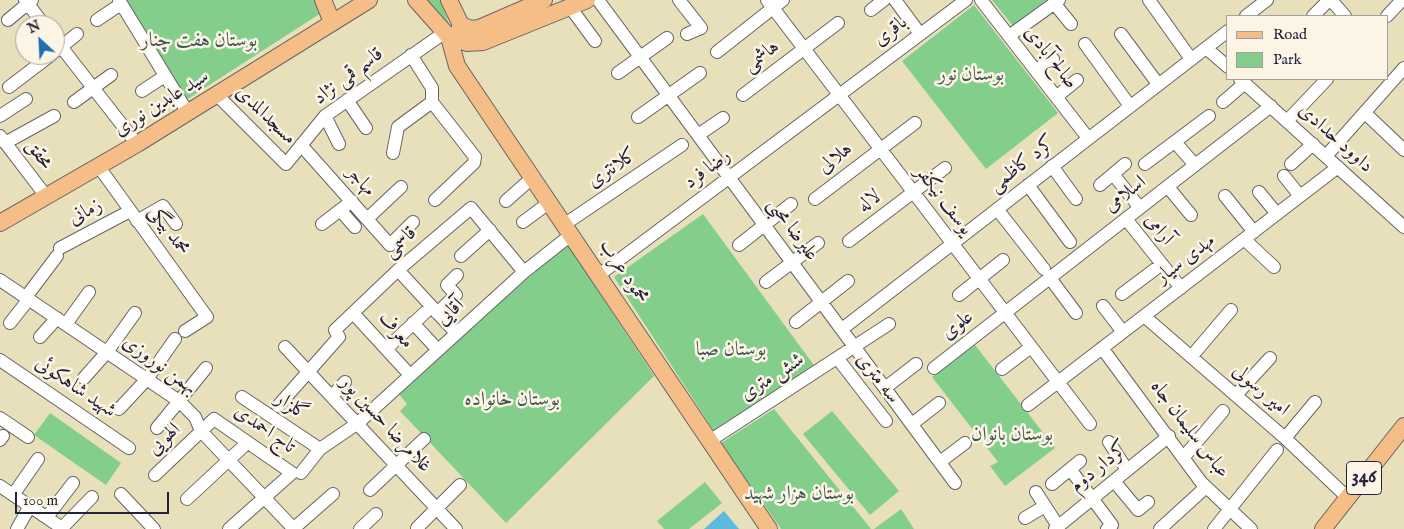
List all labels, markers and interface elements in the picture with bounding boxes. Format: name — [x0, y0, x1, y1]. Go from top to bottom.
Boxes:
street label: باقری — [869, 11, 913, 53]
north arrow — [15, 15, 65, 65]
legend — [1226, 15, 1389, 80]
text: N — [25, 17, 43, 38]
street label: صالح آبادی — [1018, 22, 1082, 94]
text: Road — [1273, 25, 1307, 44]
park label: بوستان هفت چنار — [141, 30, 257, 54]
street label: هاشمی — [739, 36, 785, 78]
street label: قاسم قمی نژاد — [309, 43, 389, 111]
text: Park — [1273, 50, 1302, 69]
park label: بوستان نور — [938, 64, 1004, 88]
street label: سید عابدین نوری — [110, 65, 214, 143]
street label: مسجدالمدی — [230, 81, 300, 151]
street label: داوود حدادی — [1292, 99, 1378, 179]
street label: کرد کاظمی — [985, 132, 1061, 198]
street label: محقق — [19, 135, 57, 175]
street label: هلالی — [814, 138, 858, 180]
street label: کلانتری — [583, 144, 643, 194]
street label: رضا فرد — [680, 145, 736, 195]
street label: یوسف نیکفر — [909, 161, 977, 241]
street label: مهاجر — [340, 162, 380, 202]
street label: اسلامی — [1100, 171, 1152, 219]
street label: لاله — [853, 185, 887, 219]
street label: زمانی — [65, 194, 107, 232]
street label: علیرضا محبی — [761, 194, 823, 266]
street label: محمد بیگی — [142, 201, 194, 261]
street label: آرامی — [1138, 209, 1178, 251]
street label: قاسمی — [379, 222, 423, 264]
street label: مهدی سیار — [1151, 230, 1221, 290]
street label: محمود عرب — [593, 235, 653, 309]
street label: آقایی — [432, 294, 470, 332]
street label: علوی — [937, 306, 979, 346]
street label: معرف — [372, 308, 418, 354]
street label: بهمن نوروزی — [117, 331, 201, 401]
park label: بوستان صبا — [696, 339, 766, 363]
street label: شش متری — [737, 349, 809, 407]
street label: سه متری — [850, 349, 904, 409]
street label: شهید شاهکوئی — [30, 352, 120, 424]
street label: امیر رسولی — [1226, 360, 1294, 422]
street label: غلامرضا حسین پور — [334, 372, 436, 478]
street label: عباس سلیمان جاه — [1144, 376, 1234, 484]
street label: گلزار — [270, 387, 312, 427]
park label: بوستان خانواده — [464, 389, 560, 413]
street label: تاج احمدی — [229, 400, 299, 460]
street label: الهویی — [143, 419, 187, 461]
park label: بوستان بانوان — [971, 424, 1053, 448]
street label: کردار دوم — [1066, 437, 1134, 499]
road number: 346 — [1346, 462, 1382, 494]
scale bar — [18, 482, 171, 514]
park label: بوستان هزار شهید — [744, 483, 854, 507]
text: 100 m — [23, 491, 58, 510]

